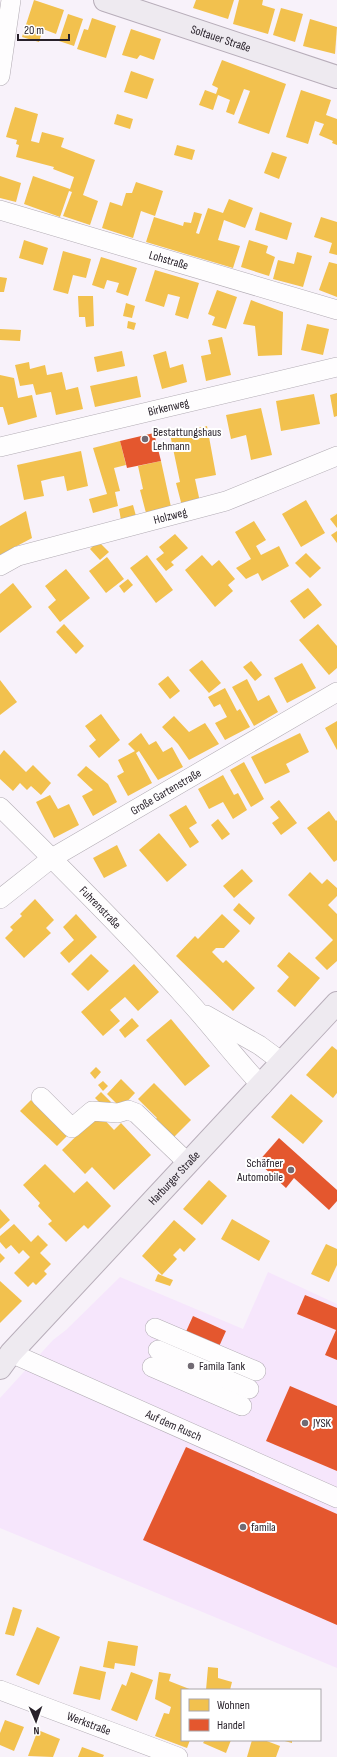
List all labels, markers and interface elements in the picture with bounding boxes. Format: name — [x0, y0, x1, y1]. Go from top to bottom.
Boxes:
scale bar — [18, 16, 69, 42]
street label: Soltauer Straße — [189, 22, 253, 56]
text: 20 m — [24, 23, 44, 38]
street label: Lohstraße — [147, 248, 190, 274]
street label: Birkenweg — [146, 395, 191, 420]
place label: Bestattungshaus Lehmann — [153, 425, 221, 454]
marker: Bestattungshaus Lehmann — [140, 434, 150, 444]
street label: Holzweg — [152, 505, 189, 528]
street label: Große Gartenstraße — [128, 766, 204, 819]
street label: Fuhrenstraße — [76, 883, 124, 932]
street label: Harburger Straße — [146, 1148, 204, 1208]
place label: Schäfner Automobile — [236, 1156, 284, 1185]
marker: Schäfner Automobile — [286, 1165, 296, 1175]
place label: Famila Tank — [199, 1359, 245, 1374]
marker: Famila Tank — [186, 1361, 196, 1371]
street label: Auf dem Rusch — [142, 1406, 204, 1445]
place label: JYSK — [312, 1416, 332, 1431]
marker: JYSK — [300, 1418, 310, 1428]
place label: famila — [251, 1520, 276, 1535]
marker: famila — [238, 1522, 248, 1532]
legend — [181, 1689, 321, 1741]
text: Wohnen — [217, 1698, 250, 1713]
north arrow — [16, 1701, 56, 1741]
street label: Werkstraße — [65, 1709, 113, 1739]
text: Handel — [217, 1718, 245, 1733]
text: N — [33, 1724, 39, 1737]

